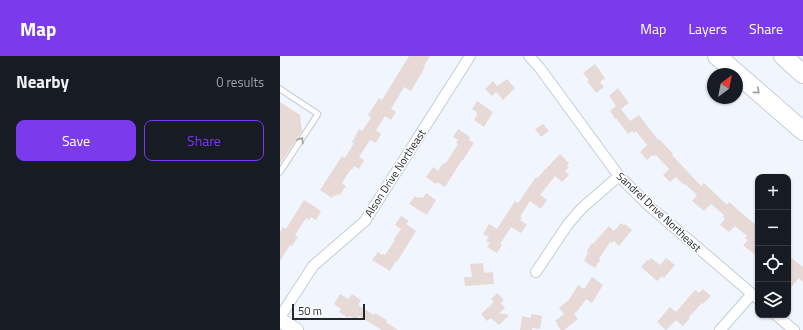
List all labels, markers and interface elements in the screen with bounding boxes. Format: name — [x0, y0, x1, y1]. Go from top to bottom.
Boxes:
text: Map — [20, 14, 56, 43]
text: Map — [640, 18, 666, 39]
text: Layers — [688, 18, 727, 39]
text: Share — [749, 18, 783, 39]
north arrow — [707, 68, 743, 104]
text: Nearby — [16, 69, 69, 95]
text: 0 results — [216, 72, 264, 92]
one-way arrow — [752, 86, 760, 94]
button: Save — [16, 120, 136, 161]
button: Share — [144, 120, 264, 161]
street label: Alson Drive Northeast — [361, 126, 429, 220]
one-way arrow — [297, 137, 304, 144]
street label: Sandrel Drive Northeast — [613, 168, 705, 256]
map controls — [755, 174, 791, 318]
button: + — [755, 174, 791, 210]
button: − — [755, 210, 791, 246]
button: locate — [755, 246, 791, 282]
button: layers — [755, 282, 791, 318]
scale bar — [292, 302, 365, 321]
text: 50 m — [298, 303, 322, 319]

